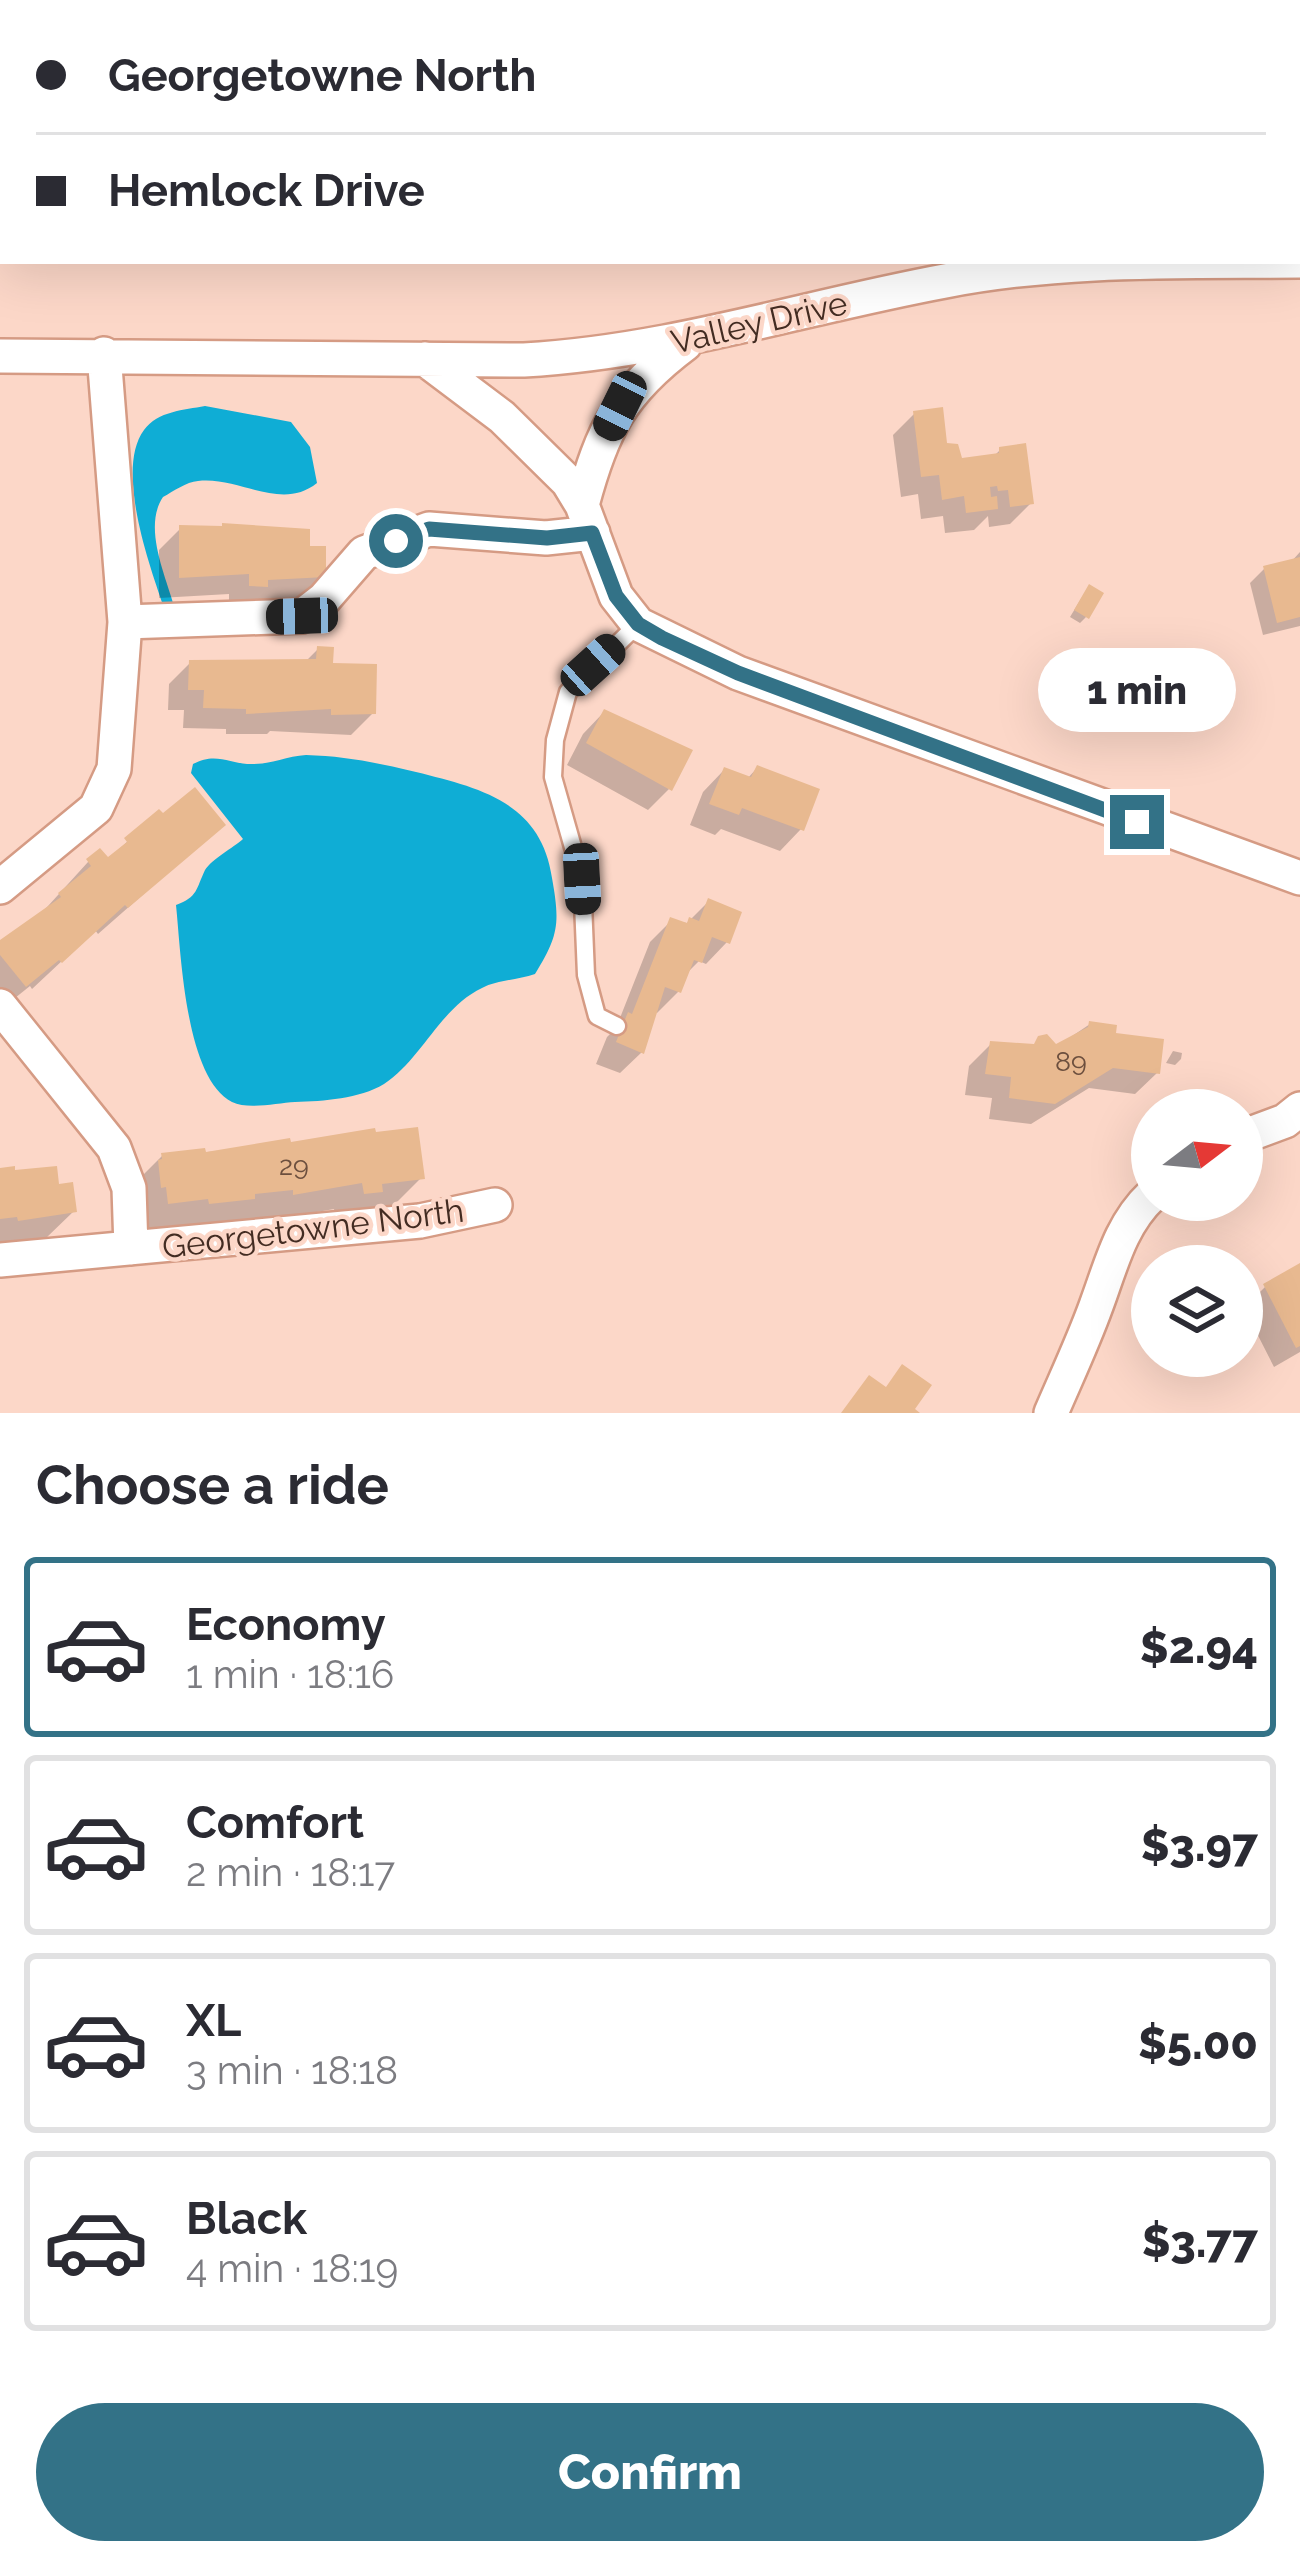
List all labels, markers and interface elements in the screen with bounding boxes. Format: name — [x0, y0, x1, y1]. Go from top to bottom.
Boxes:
text: Georgetowne North — [108, 49, 536, 102]
text: Hemlock Drive — [108, 164, 425, 217]
street label: Valley Drive — [667, 283, 851, 362]
car — [588, 366, 652, 446]
route start — [369, 514, 423, 568]
car — [265, 597, 339, 635]
car — [554, 628, 632, 702]
callout: 1 min — [1038, 648, 1236, 732]
text: 1 min — [1087, 667, 1187, 713]
route end — [1110, 795, 1164, 849]
car — [562, 842, 602, 916]
house number: 89 — [1055, 1046, 1087, 1077]
north arrow — [1131, 1089, 1263, 1221]
map controls — [1131, 1089, 1263, 1377]
house number: 29 — [279, 1150, 309, 1181]
street label: Georgetowne North — [160, 1191, 466, 1266]
button: layers — [1131, 1245, 1263, 1377]
text: Choose a ride — [36, 1453, 389, 1517]
icon: car — [42, 1593, 150, 1701]
text: Economy — [186, 1598, 386, 1651]
text: $2.94 — [1140, 1621, 1258, 1674]
text: 1 min · 18:16 — [186, 1651, 394, 1697]
icon: car — [42, 1791, 150, 1899]
text: Comfort — [186, 1796, 364, 1849]
text: $3.97 — [1141, 1819, 1258, 1872]
text: 2 min · 18:17 — [186, 1849, 395, 1895]
icon: car — [42, 1989, 150, 2097]
text: XL — [186, 1994, 241, 2047]
text: $5.00 — [1138, 2017, 1258, 2070]
text: 3 min · 18:18 — [186, 2047, 398, 2093]
icon: car — [42, 2187, 150, 2295]
text: Black — [186, 2192, 307, 2245]
text: $3.77 — [1142, 2215, 1258, 2268]
text: 4 min · 18:19 — [186, 2245, 398, 2291]
button: Confirm — [36, 2403, 1264, 2541]

